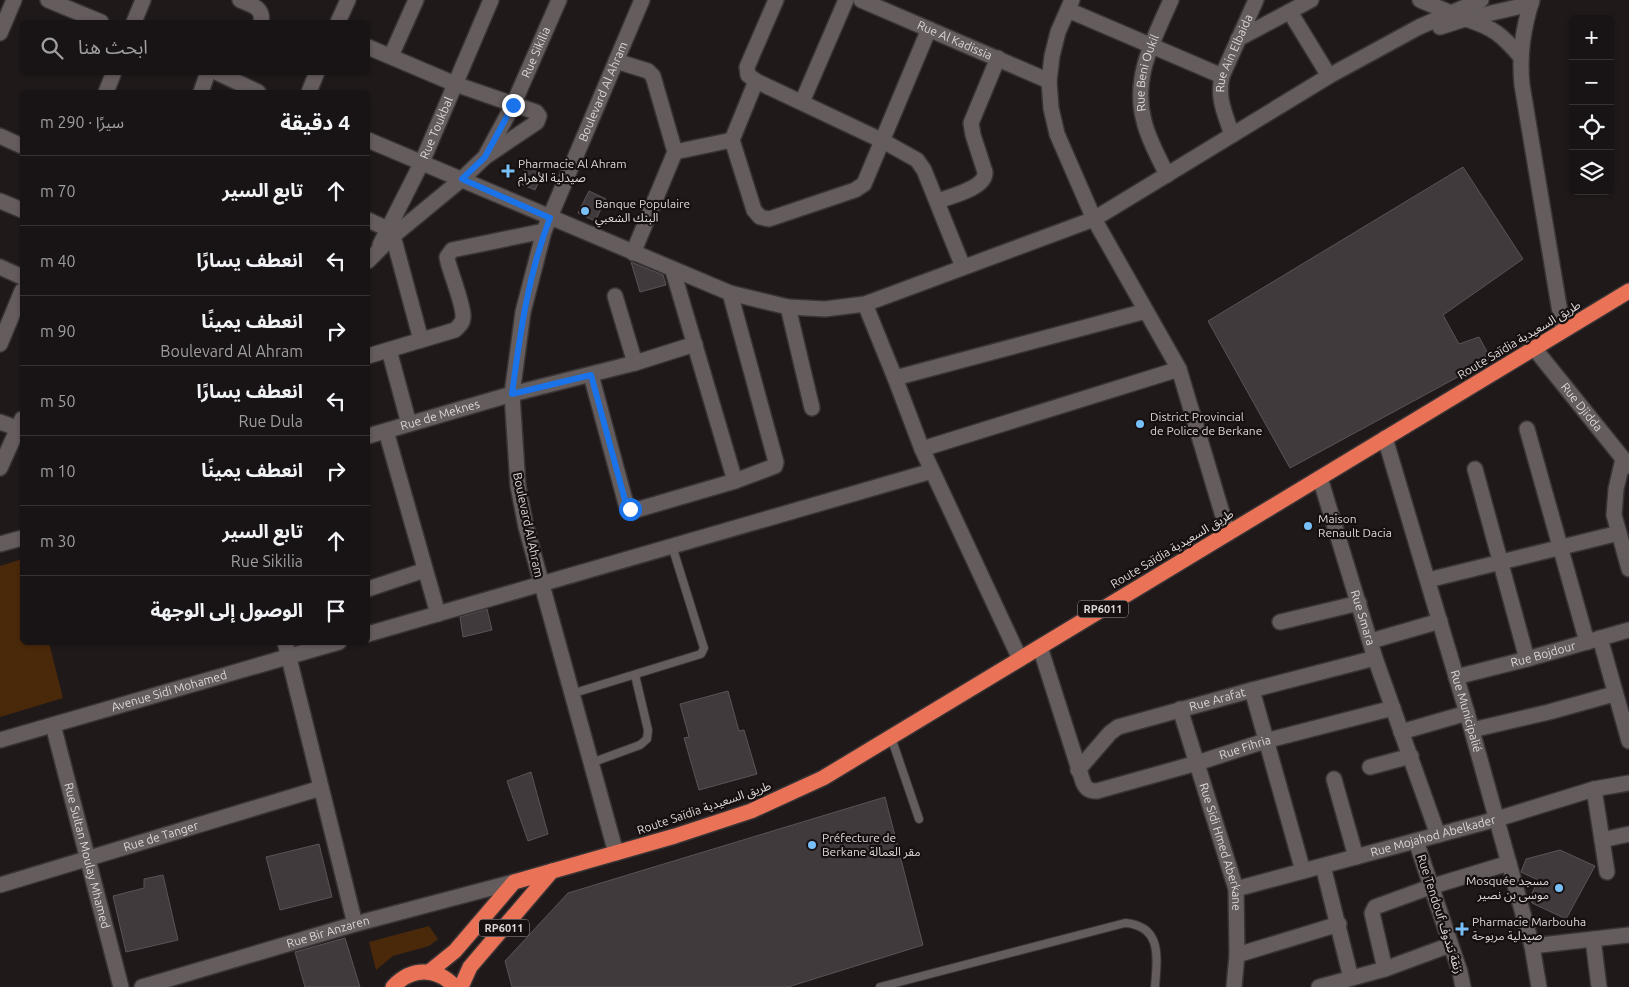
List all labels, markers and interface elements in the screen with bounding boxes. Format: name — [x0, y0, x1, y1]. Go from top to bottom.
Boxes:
street label: Rue Ain Elbaida — [1213, 12, 1255, 93]
map controls — [1569, 15, 1614, 195]
button: + — [1569, 15, 1614, 60]
street label: Rue Al Kadissia — [915, 18, 994, 62]
search box — [20, 20, 370, 75]
street label: Rue Sikilia — [519, 25, 552, 80]
street label: Rue Beni Oukil — [1134, 32, 1161, 112]
icon: search — [38, 34, 66, 62]
text: ابحث هنا — [78, 36, 148, 58]
street label: Boulevard Al Ahram — [576, 40, 630, 143]
button: − — [1569, 60, 1614, 105]
route end — [502, 94, 525, 117]
street label: Rue Toukbal — [417, 95, 455, 161]
button: locate — [1569, 105, 1614, 150]
text: 4 دقيقة — [280, 110, 350, 134]
text: سيرًا · 290 m — [40, 113, 124, 131]
button: layers — [1569, 150, 1614, 195]
place label: Pharmacie Al Ahram صيدلية الأهرام — [518, 157, 627, 187]
marker: Pharmacie Al Ahram صيدلية الأهرام — [502, 165, 514, 177]
icon: ahead — [322, 177, 350, 205]
text: تابع السير — [222, 179, 303, 201]
text: 70 m — [40, 182, 76, 200]
place label: Banque Populaire البنك الشعبي — [595, 197, 690, 228]
marker: Banque Populaire البنك الشعبي — [579, 205, 591, 217]
icon: left — [322, 247, 350, 275]
text: انعطف يسارًا — [196, 249, 303, 271]
text: 40 m — [40, 252, 76, 270]
street label: Route Saïdia طريق السعيدية — [1455, 298, 1584, 383]
text: انعطف يمينًا — [201, 310, 303, 332]
icon: right — [322, 317, 350, 345]
text: 90 m — [40, 322, 76, 340]
text: Boulevard Al Ahram — [160, 342, 303, 360]
text: انعطف يسارًا — [196, 380, 303, 402]
street label: Rue Djidda — [1559, 380, 1605, 434]
icon: left — [322, 387, 350, 415]
text: 50 m — [40, 392, 76, 410]
street label: Rue de Meknes — [399, 397, 481, 432]
place label: District Provincial de Police de Berkane — [1150, 410, 1262, 437]
text: Rue Dula — [239, 412, 303, 430]
marker: District Provincial de Police de Berkane — [1134, 418, 1146, 430]
icon: right — [322, 457, 350, 485]
text: انعطف يمينًا — [201, 459, 303, 481]
text: 10 m — [40, 462, 76, 480]
street label: Boulevard Al Ahram — [511, 471, 546, 579]
route start — [619, 498, 642, 521]
street label: Route Saïdia طريق السعيدية — [1108, 507, 1237, 592]
place label: Maison Renault Dacia — [1318, 512, 1392, 539]
text: تابع السير — [222, 520, 303, 542]
marker: Maison Renault Dacia — [1302, 520, 1314, 532]
icon: ahead — [322, 527, 350, 555]
text: 30 m — [40, 532, 76, 550]
text: Rue Sikilia — [231, 552, 303, 570]
street label: Rue Smara — [1349, 588, 1378, 647]
icon: arrive — [322, 597, 350, 625]
text: الوصول إلى الوجهة — [151, 599, 303, 621]
road number: RP6011 — [1078, 600, 1128, 618]
street label: Rue Bojdour — [1509, 638, 1577, 669]
street label: Avenue Sidi Mohamed — [110, 668, 228, 714]
street label: Rue Municipalié — [1449, 668, 1485, 754]
street label: Rue Arafat — [1188, 685, 1247, 713]
street label: Rue Fihria — [1217, 733, 1272, 761]
street label: Route Saïdia طريق السعيدية — [635, 778, 773, 838]
street label: Rue Sultan Moulay Mhamed — [62, 781, 113, 930]
street label: Rue Sidi Hmed Aberkane — [1197, 781, 1243, 911]
street label: Rue Mojahod Abelkader — [1369, 813, 1497, 859]
street label: Rue de Tanger — [122, 818, 200, 853]
place label: Préfecture de Berkane مقر العمالة — [822, 831, 921, 859]
marker: Préfecture de Berkane مقر العمالة — [806, 839, 818, 851]
street label: Rue Tendouf زنقة تندوف — [1414, 853, 1466, 975]
place label: Mosquée مسجد موسى بن نصير — [1466, 874, 1549, 902]
marker: Mosquée مسجد موسى بن نصير — [1553, 882, 1565, 894]
street label: Rue Bir Anzaren — [285, 913, 371, 950]
place label: Pharmacie Marbouha صيدلية مربوحة — [1472, 915, 1586, 943]
road number: RP6011 — [479, 920, 529, 936]
marker: Pharmacie Marbouha صيدلية مربوحة — [1456, 923, 1468, 935]

